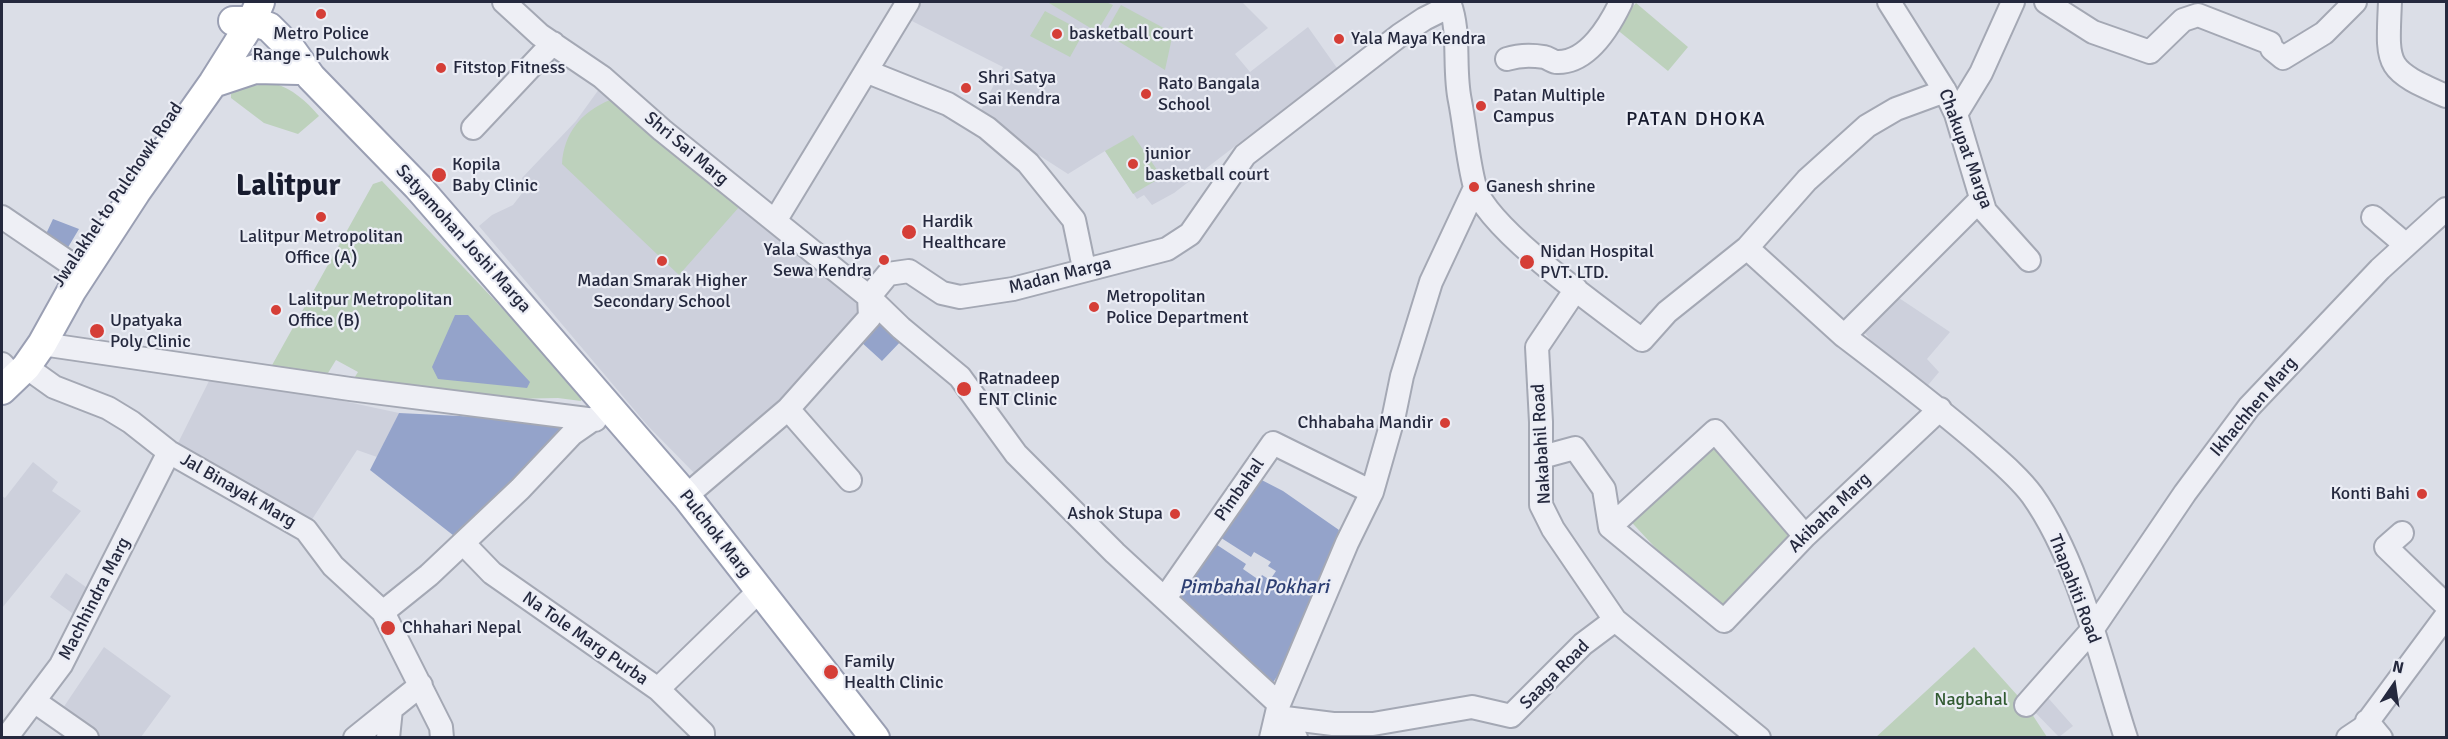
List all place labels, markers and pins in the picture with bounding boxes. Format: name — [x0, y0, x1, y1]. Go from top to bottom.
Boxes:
marker: Metro Police Range - Pulchowk — [314, 7, 328, 21]
place label: Metro Police Range - Pulchowk — [253, 23, 389, 66]
place label: basketball court — [1069, 23, 1193, 45]
marker: basketball court — [1050, 27, 1064, 41]
place label: Yala Maya Kendra — [1351, 28, 1486, 50]
marker: Yala Maya Kendra — [1332, 32, 1346, 46]
place label: Fitstop Fitness — [453, 57, 565, 79]
marker: Fitstop Fitness — [434, 61, 448, 75]
place label: Shri Satya Sai Kendra — [978, 67, 1060, 110]
place label: Rato Bangala School — [1158, 73, 1260, 116]
marker: Shri Satya Sai Kendra — [959, 81, 973, 95]
place label: Patan Multiple Campus — [1493, 85, 1605, 128]
marker: Rato Bangala School — [1139, 87, 1153, 101]
marker: Patan Multiple Campus — [1474, 99, 1488, 113]
place label: junior basketball court — [1145, 143, 1269, 186]
place label: Kopila Baby Clinic — [452, 154, 538, 196]
marker: junior basketball court — [1126, 157, 1140, 171]
marker: Kopila Baby Clinic — [430, 166, 448, 184]
place label: Ganesh shrine — [1486, 176, 1595, 198]
marker: Ganesh shrine — [1467, 180, 1481, 194]
marker: Lalitpur Metropolitan Office (A) — [314, 210, 328, 224]
place label: Hardik Healthcare — [922, 211, 1006, 254]
marker: Hardik Healthcare — [900, 223, 918, 241]
place label: Lalitpur Metropolitan Office (A) — [239, 226, 403, 268]
place label: Yala Swasthya Sewa Kendra — [764, 239, 872, 282]
place label: Nidan Hospital PVT. LTD. — [1540, 241, 1654, 284]
marker: Yala Swasthya Sewa Kendra — [877, 253, 891, 267]
marker: Nidan Hospital PVT. LTD. — [1518, 253, 1536, 271]
marker: Madan Smarak Higher Secondary School — [655, 254, 669, 268]
place label: Madan Smarak Higher Secondary School — [577, 270, 747, 312]
place label: Metropolitan Police Department — [1106, 286, 1249, 328]
place label: Lalitpur Metropolitan Office (B) — [288, 289, 452, 332]
marker: Metropolitan Police Department — [1087, 300, 1101, 314]
marker: Lalitpur Metropolitan Office (B) — [269, 303, 283, 317]
place label: Upatyaka Poly Clinic — [110, 310, 191, 352]
marker: Upatyaka Poly Clinic — [88, 322, 106, 340]
place label: Ratnadeep ENT Clinic — [978, 368, 1060, 410]
marker: Ratnadeep ENT Clinic — [955, 380, 973, 398]
place label: Chhabaha Mandir — [1297, 412, 1433, 434]
marker: Chhabaha Mandir — [1438, 416, 1452, 430]
place label: Konti Bahi — [2330, 483, 2410, 505]
marker: Konti Bahi — [2415, 487, 2429, 501]
place label: Ashok Stupa — [1067, 503, 1163, 525]
marker: Ashok Stupa — [1168, 507, 1182, 521]
place label: Chhahari Nepal — [402, 617, 521, 639]
marker: Chhahari Nepal — [379, 619, 397, 637]
place label: Family Health Clinic — [844, 651, 943, 694]
marker: Family Health Clinic — [822, 663, 840, 681]

